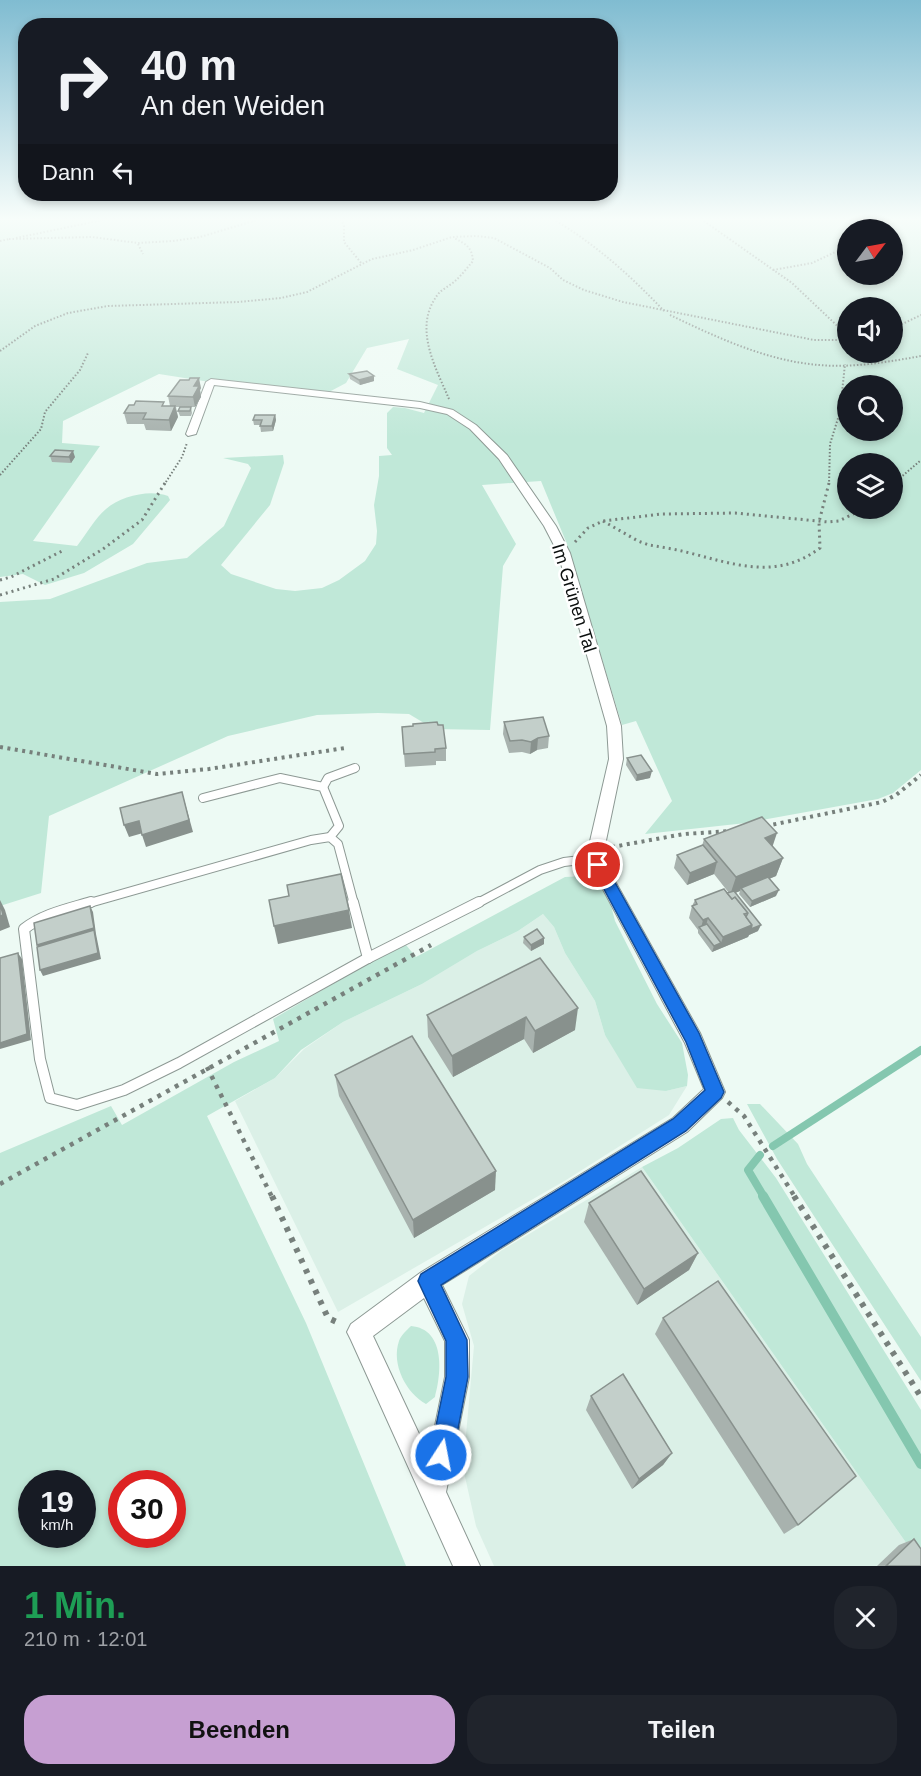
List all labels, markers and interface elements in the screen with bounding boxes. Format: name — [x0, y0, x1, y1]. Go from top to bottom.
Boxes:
icon: right — [42, 42, 120, 120]
text: 40 m — [141, 42, 237, 89]
text: An den Weiden — [141, 91, 325, 121]
icon: left — [107, 156, 140, 189]
text: Dann — [42, 160, 95, 185]
north arrow — [837, 219, 903, 285]
map controls — [837, 219, 903, 519]
button: sound — [837, 297, 903, 363]
button: search — [837, 375, 903, 441]
button: layers — [837, 453, 903, 519]
street label: Im Grünen Tal — [548, 541, 600, 655]
pin — [572, 839, 623, 890]
icon: arrive — [581, 848, 614, 881]
position arrow — [409, 1423, 473, 1487]
speed limit sign: 30 — [108, 1470, 186, 1548]
text: 19 — [40, 1485, 74, 1518]
text: km/h — [41, 1516, 73, 1533]
text: 1 Min. — [24, 1585, 126, 1626]
button: close — [834, 1586, 897, 1649]
text: 210 m · 12:01 — [24, 1628, 147, 1650]
button: Beenden — [24, 1695, 455, 1764]
button: Teilen — [467, 1695, 897, 1764]

